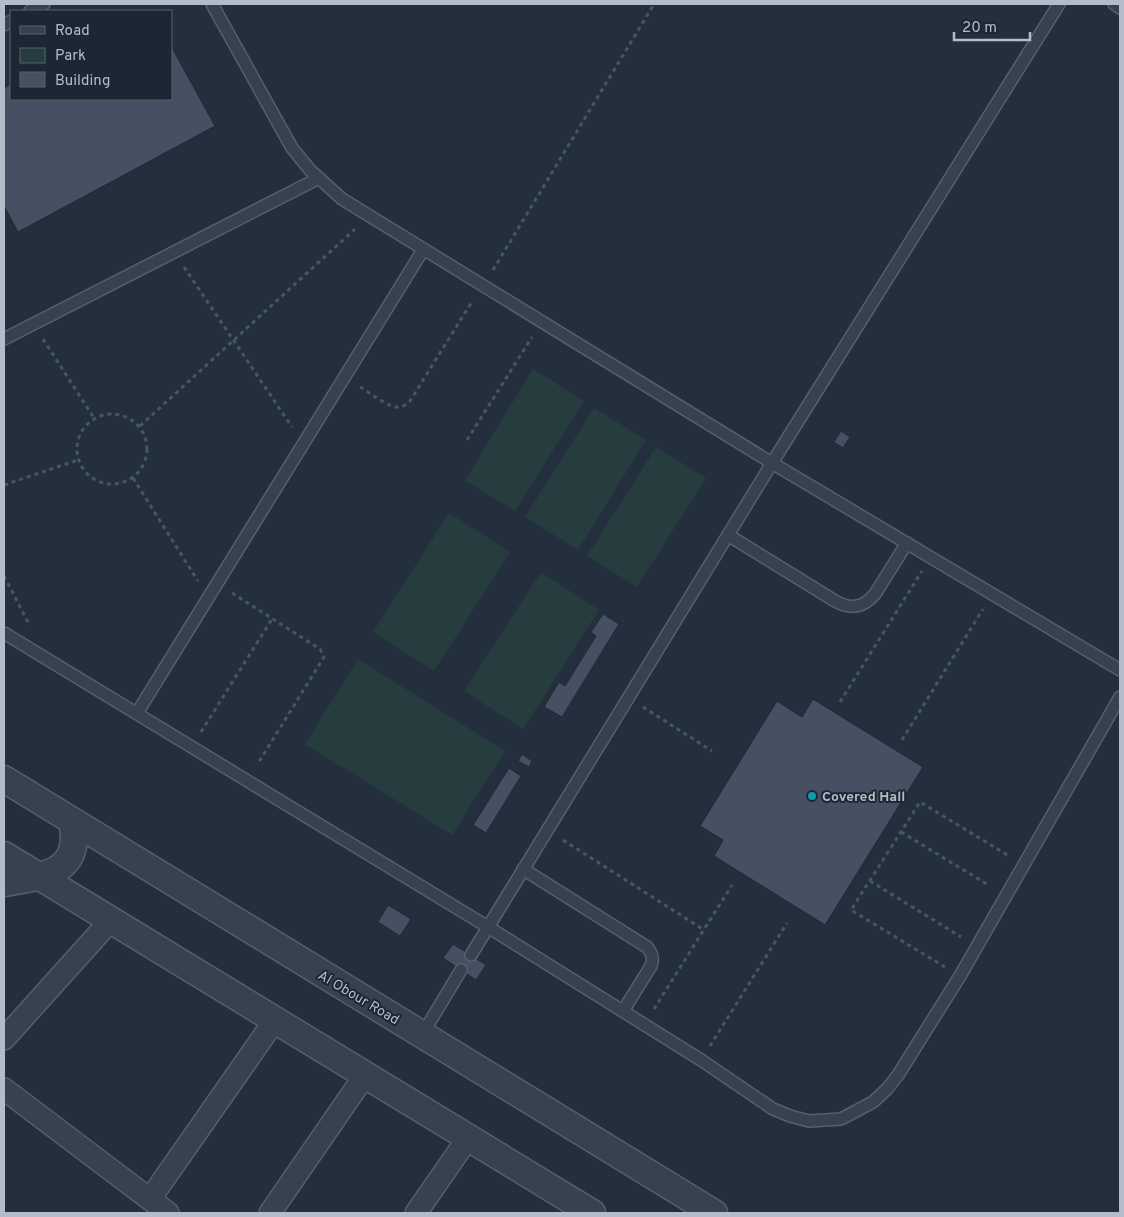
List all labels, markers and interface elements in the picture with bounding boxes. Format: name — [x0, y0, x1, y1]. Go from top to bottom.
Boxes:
legend — [10, 10, 172, 100]
scale bar — [954, 10, 1030, 42]
text: 20 m — [962, 19, 997, 38]
text: Road — [55, 22, 90, 41]
text: Park — [55, 47, 86, 66]
text: Building — [55, 72, 110, 91]
place label: Covered Hall — [822, 789, 905, 806]
marker: Covered Hall — [806, 790, 818, 802]
street label: Al Obour Road — [315, 967, 402, 1029]

